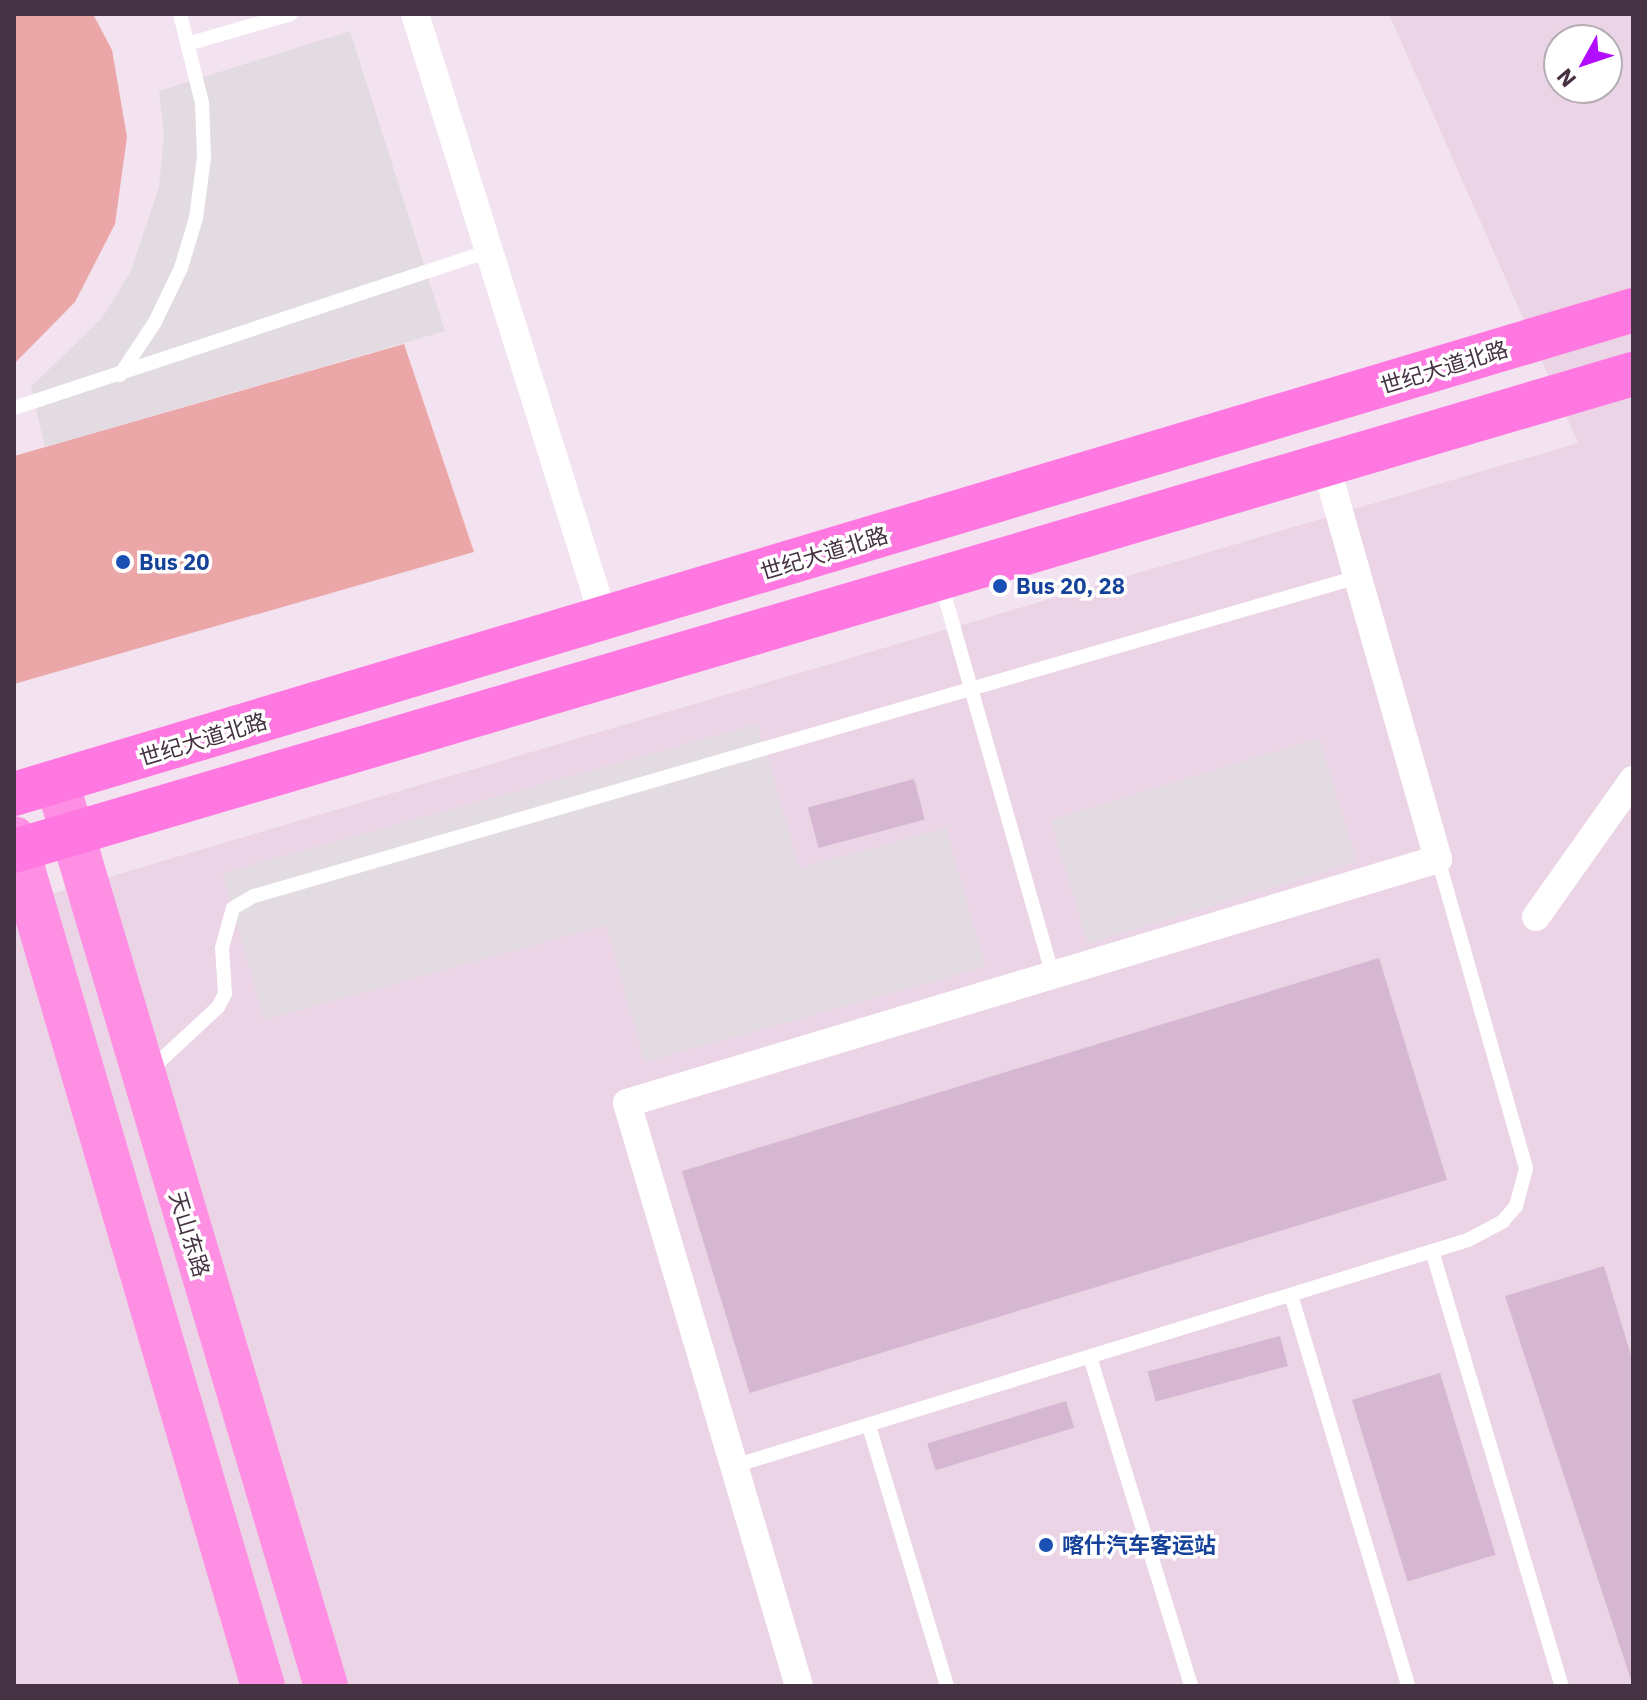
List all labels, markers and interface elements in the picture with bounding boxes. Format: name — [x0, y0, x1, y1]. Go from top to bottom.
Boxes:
north arrow — [1543, 24, 1623, 104]
text: N — [1550, 63, 1582, 94]
street label: 世纪大道北路 — [1377, 335, 1511, 399]
street label: 世纪大道北路 — [757, 521, 891, 585]
place label: Bus 20 — [139, 549, 209, 575]
marker: Bus 20 — [114, 553, 132, 571]
place label: Bus 20, 28 — [1016, 573, 1125, 599]
marker: Bus 20, 28 — [991, 577, 1009, 595]
street label: 世纪大道北路 — [136, 707, 270, 771]
street label: 天山东路 — [165, 1188, 215, 1280]
place label: 喀什汽车客运站 — [1062, 1532, 1216, 1558]
marker: 喀什汽车客运站 — [1037, 1536, 1055, 1554]

